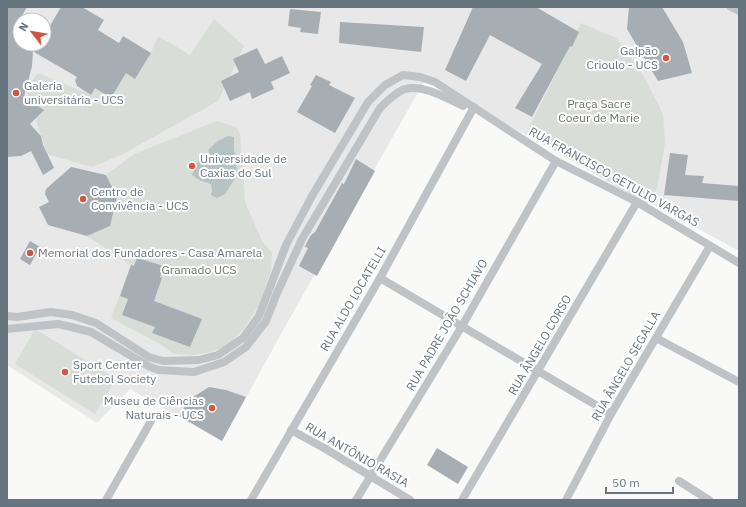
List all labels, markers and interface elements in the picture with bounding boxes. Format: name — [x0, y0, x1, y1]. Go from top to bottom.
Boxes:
north arrow — [12, 12, 52, 52]
text: N — [15, 20, 31, 34]
place label: Galpão Crioulo - UCS — [587, 43, 658, 72]
marker: Galpão Crioulo - UCS — [661, 53, 671, 63]
place label: Galeria universitária - UCS — [24, 78, 124, 107]
marker: Galeria universitária - UCS — [11, 88, 21, 98]
park label: Praça Sacre Coeur de Marie — [558, 96, 640, 125]
street label: RUA FRANCISCO GETULIO VARGAS — [527, 123, 702, 230]
place label: Universidade de Caxias do Sul — [200, 151, 287, 180]
marker: Universidade de Caxias do Sul — [187, 161, 197, 171]
place label: Centro de Convivência - UCS — [91, 184, 188, 213]
marker: Centro de Convivência - UCS — [78, 194, 88, 204]
street label: RUA ALDO LOCATELLI — [316, 244, 389, 354]
place label: Memorial dos Fundadores - Casa Amarela — [38, 245, 263, 260]
marker: Memorial dos Fundadores - Casa Amarela — [25, 248, 35, 258]
street label: RUA PADRE JOÃO SCHIAVO — [403, 256, 491, 393]
park label: Gramado UCS — [161, 262, 237, 277]
street label: RUA ÂNGELO CORSO — [505, 292, 574, 398]
street label: RUA ÂNGELO SEGALLA — [588, 308, 663, 423]
place label: Sport Center Futebol Society — [73, 357, 156, 386]
marker: Sport Center Futebol Society — [60, 367, 70, 377]
place label: Museu de Ciências Naturais - UCS — [104, 393, 204, 422]
marker: Museu de Ciências Naturais - UCS — [207, 403, 217, 413]
street label: RUA ANTÔNIO RASIA — [303, 419, 412, 490]
scale bar — [606, 469, 673, 495]
text: 50 m — [612, 475, 640, 490]

